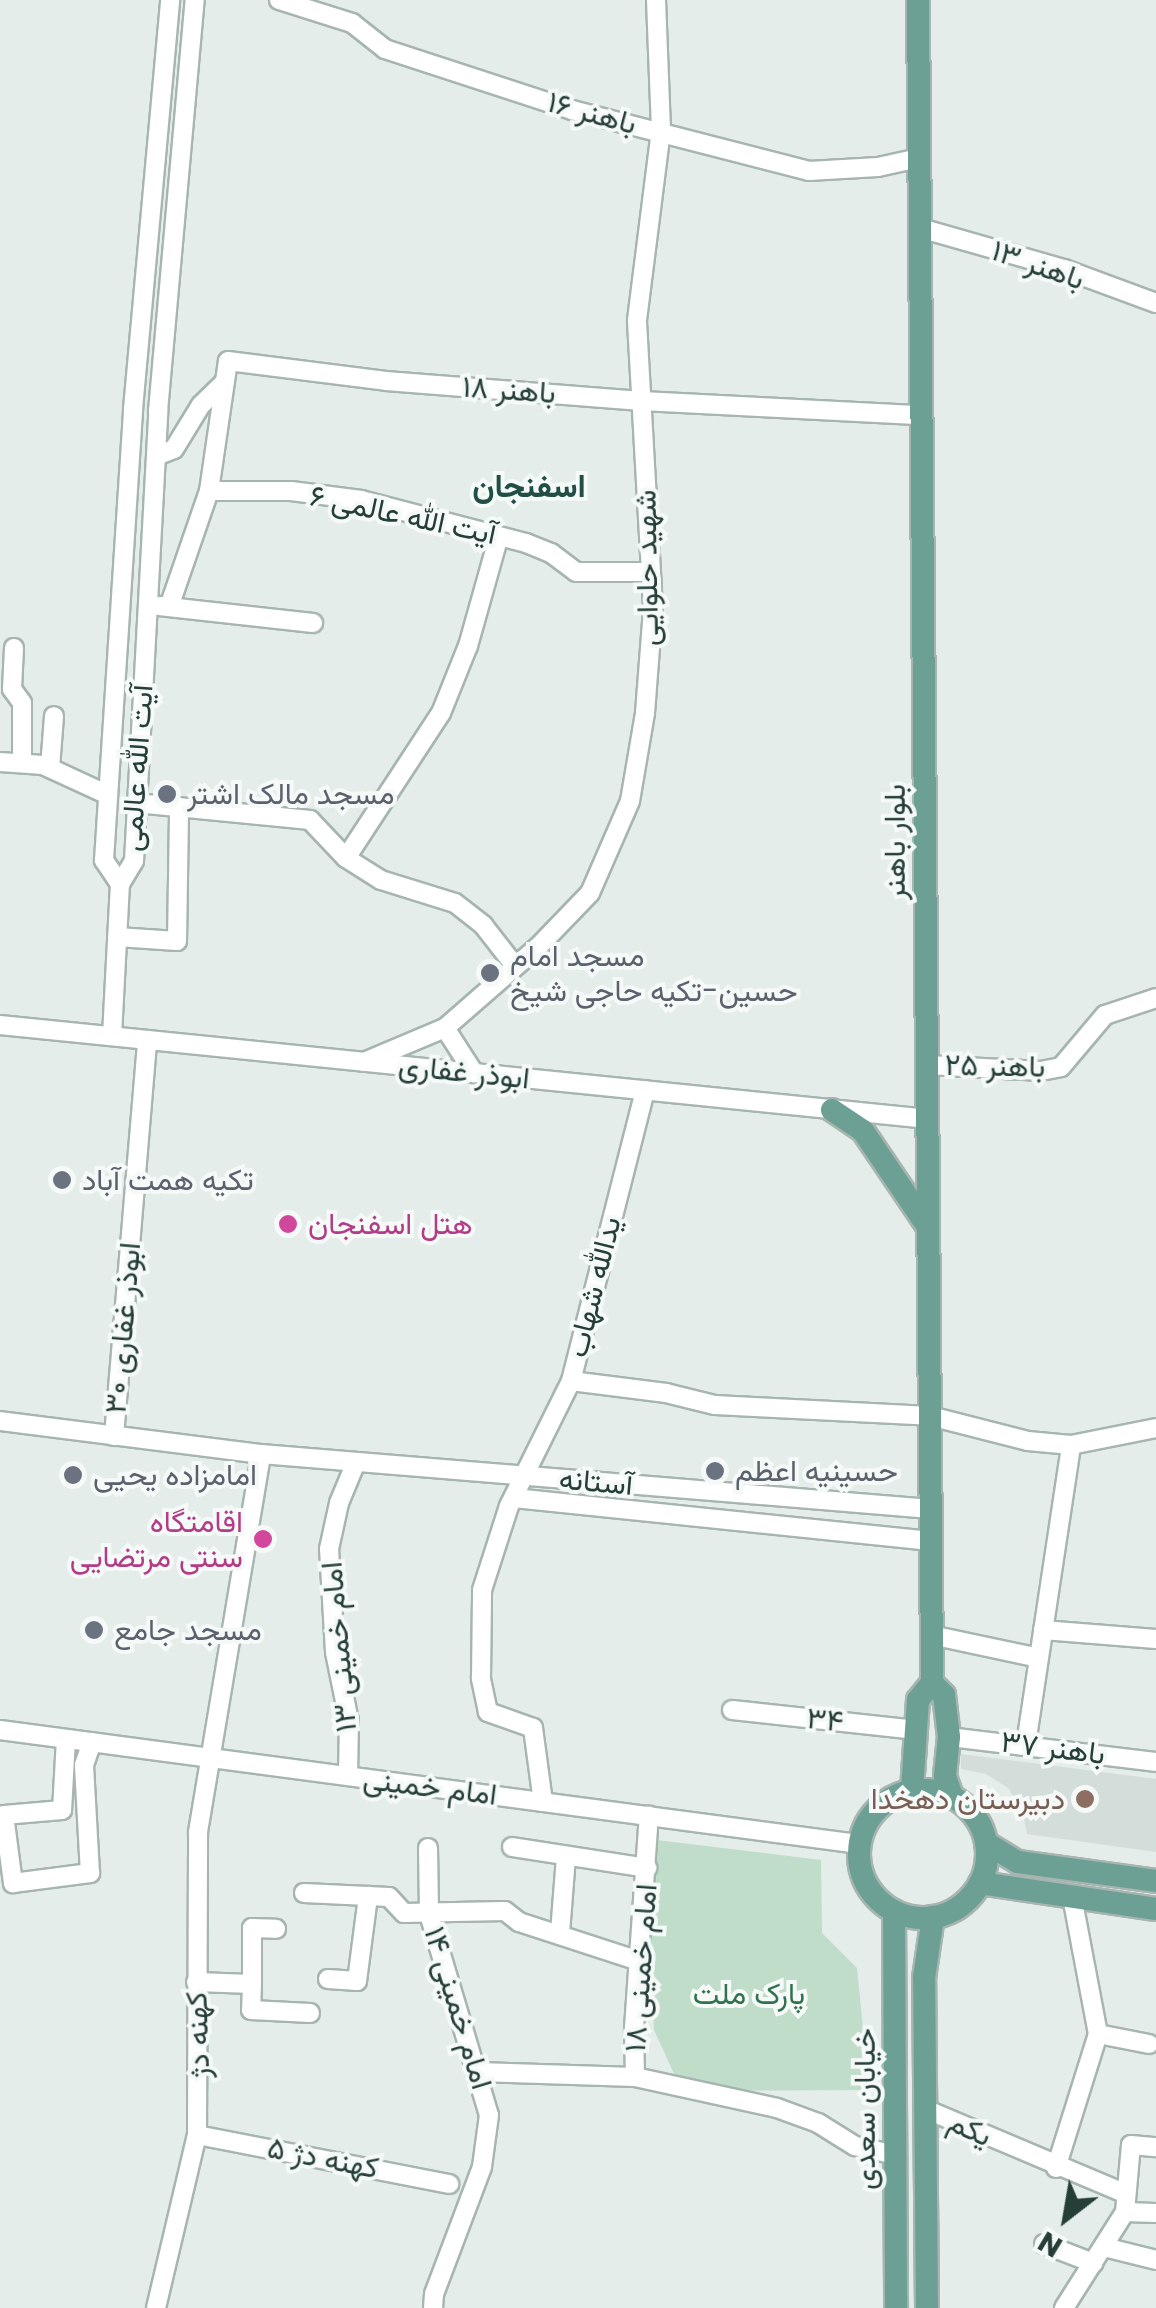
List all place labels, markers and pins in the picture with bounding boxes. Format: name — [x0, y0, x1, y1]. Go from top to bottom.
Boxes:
place label: مسجد مالک اشتر — [187, 776, 394, 812]
marker: مسجد مالک اشتر — [156, 783, 178, 805]
place label: مسجد امام حسین-تکیه حاجی شیخ — [510, 938, 798, 1008]
marker: مسجد امام حسین-تکیه حاجی شیخ — [479, 962, 501, 984]
place label: تکیه همت آباد — [82, 1162, 254, 1198]
marker: تکیه همت آباد — [51, 1169, 73, 1191]
place label: هتل اسفنجان — [308, 1206, 473, 1242]
marker: هتل اسفنجان — [277, 1213, 299, 1235]
place label: حسینیه اعظم — [735, 1453, 898, 1489]
place label: امامزاده یحیی — [93, 1457, 257, 1493]
marker: حسینیه اعظم — [704, 1460, 726, 1482]
marker: امامزاده یحیی — [62, 1464, 84, 1486]
place label: اقامتگاه سنتی مرتضایی — [70, 1504, 243, 1574]
marker: اقامتگاه سنتی مرتضایی — [252, 1528, 274, 1550]
place label: مسجد جامع — [114, 1612, 262, 1648]
marker: مسجد جامع — [83, 1619, 105, 1641]
place label: دبیرستان دهخدا — [871, 1781, 1065, 1817]
marker: دبیرستان دهخدا — [1074, 1788, 1096, 1810]

